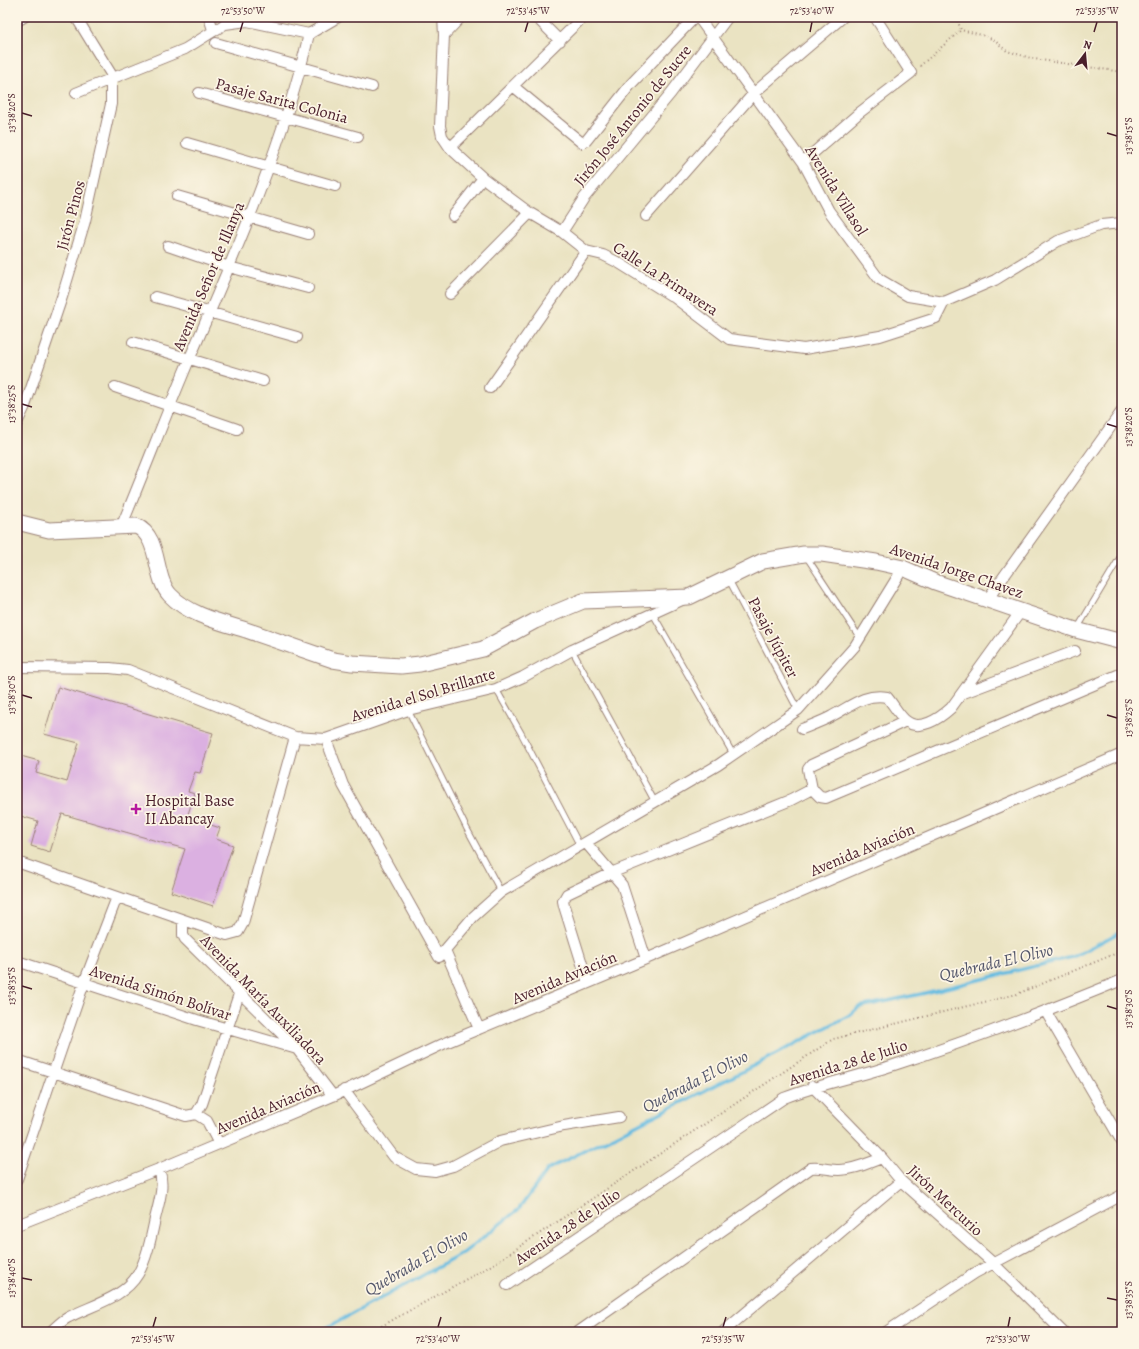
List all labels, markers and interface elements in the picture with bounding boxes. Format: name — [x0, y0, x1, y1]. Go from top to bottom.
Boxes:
text: 72°53'50"W — [221, 4, 266, 17]
text: 72°53'45"W — [506, 4, 550, 17]
text: 72°53'40"W — [790, 4, 835, 17]
text: 72°53'35"W — [1076, 4, 1119, 17]
north arrow — [1065, 34, 1105, 74]
text: N — [1082, 37, 1094, 53]
street label: Jirón José Antonio de Sucre — [569, 40, 697, 191]
street label: Pasaje Sarita Colonia — [213, 73, 351, 129]
text: 13°38'20"S — [5, 93, 18, 133]
text: 13°38'15"S — [1122, 117, 1135, 155]
street label: Avenida Villasol — [799, 140, 873, 240]
street label: Jirón Pinos — [51, 178, 91, 253]
street label: Avenida Señor de Illanya — [167, 198, 250, 355]
street label: Calle La Primavera — [608, 237, 723, 321]
text: 13°38'25"S — [5, 385, 18, 423]
text: 13°38'20"S — [1122, 407, 1135, 447]
street label: Avenida Jorge Chavez — [886, 537, 1026, 604]
street label: Pasaje Júpiter — [742, 593, 804, 682]
street label: Avenida el Sol Brillante — [348, 663, 498, 728]
text: 13°38'30"S — [5, 675, 18, 715]
text: 13°38'25"S — [1122, 699, 1135, 737]
place label: Hospital Base II Abancay — [145, 790, 235, 830]
marker: Hospital Base II Abancay — [130, 803, 142, 815]
street label: Avenida Aviación — [806, 818, 918, 882]
street label: Avenida María Auxiliadora — [194, 929, 332, 1070]
water label: Quebrada El Olivo — [937, 938, 1055, 987]
street label: Avenida Aviación — [508, 946, 620, 1010]
street label: Avenida Simón Bolívar — [86, 959, 234, 1026]
text: 13°38'35"S — [5, 967, 18, 1005]
text: 13°38'30"S — [1122, 989, 1135, 1029]
street label: Avenida 28 de Julio — [785, 1034, 910, 1092]
water label: Quebrada El Olivo — [638, 1045, 752, 1118]
street label: Avenida Aviación — [212, 1076, 324, 1140]
street label: Jirón Mercurio — [903, 1160, 988, 1241]
street label: Avenida 28 de Julio — [510, 1183, 625, 1271]
water label: Quebrada El Olivo — [360, 1223, 472, 1301]
text: 13°38'40"S — [5, 1258, 18, 1298]
text: 13°38'35"S — [1122, 1281, 1135, 1319]
text: 72°53'45"W — [131, 1332, 175, 1345]
text: 72°53'40"W — [416, 1332, 461, 1345]
text: 72°53'35"W — [702, 1332, 745, 1345]
text: 72°53'30"W — [986, 1332, 1031, 1345]

